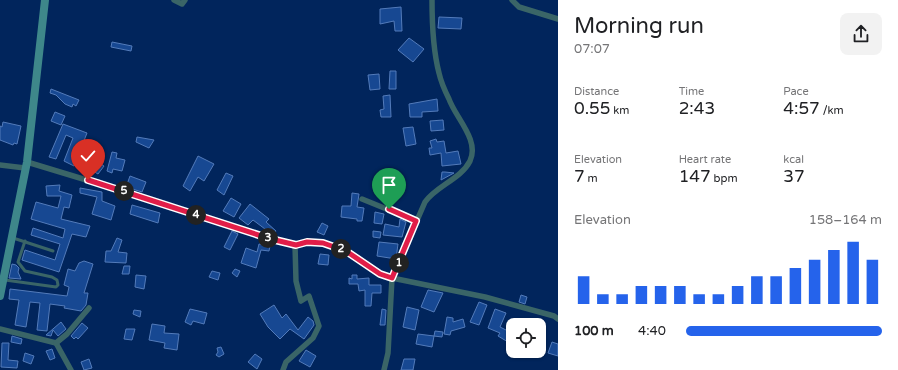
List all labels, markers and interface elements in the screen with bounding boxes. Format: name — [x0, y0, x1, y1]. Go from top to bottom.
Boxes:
text: Morning run — [574, 13, 704, 39]
button: share — [840, 13, 882, 55]
text: 07:07 — [574, 41, 610, 57]
text: Distance — [574, 85, 619, 98]
text: Time — [679, 85, 704, 98]
text: Pace — [783, 85, 809, 98]
text: 0.55 — [574, 98, 610, 119]
text: 2:43 — [679, 98, 715, 119]
text: 4:57 — [783, 98, 820, 119]
text: km — [610, 104, 629, 117]
text: /km — [820, 104, 844, 117]
pin — [71, 139, 105, 180]
icon: check — [77, 145, 99, 167]
text: Elevation — [574, 153, 622, 166]
text: Heart rate — [679, 153, 731, 166]
text: kcal — [783, 153, 804, 166]
text: 7 — [574, 166, 585, 187]
text: 147 — [679, 166, 711, 187]
text: 37 — [783, 166, 805, 187]
pin — [372, 168, 406, 209]
text: m — [585, 172, 598, 185]
text: bpm — [711, 172, 738, 185]
icon: arrive — [378, 174, 400, 196]
pin: 5 — [114, 181, 134, 201]
text: 5 — [121, 184, 127, 197]
pin: 4 — [186, 205, 206, 225]
text: 4 — [193, 208, 199, 221]
text: Elevation — [574, 212, 631, 228]
text: 158–164 m — [809, 212, 882, 228]
pin: 3 — [258, 228, 278, 248]
text: 3 — [265, 231, 271, 244]
pin: 2 — [331, 239, 351, 259]
text: 2 — [338, 242, 344, 255]
pin: 1 — [389, 253, 409, 273]
text: 1 — [396, 256, 402, 269]
map controls — [506, 318, 546, 358]
button: locate — [506, 318, 546, 358]
text: 100 m — [574, 323, 614, 339]
text: 4:40 — [638, 323, 666, 339]

